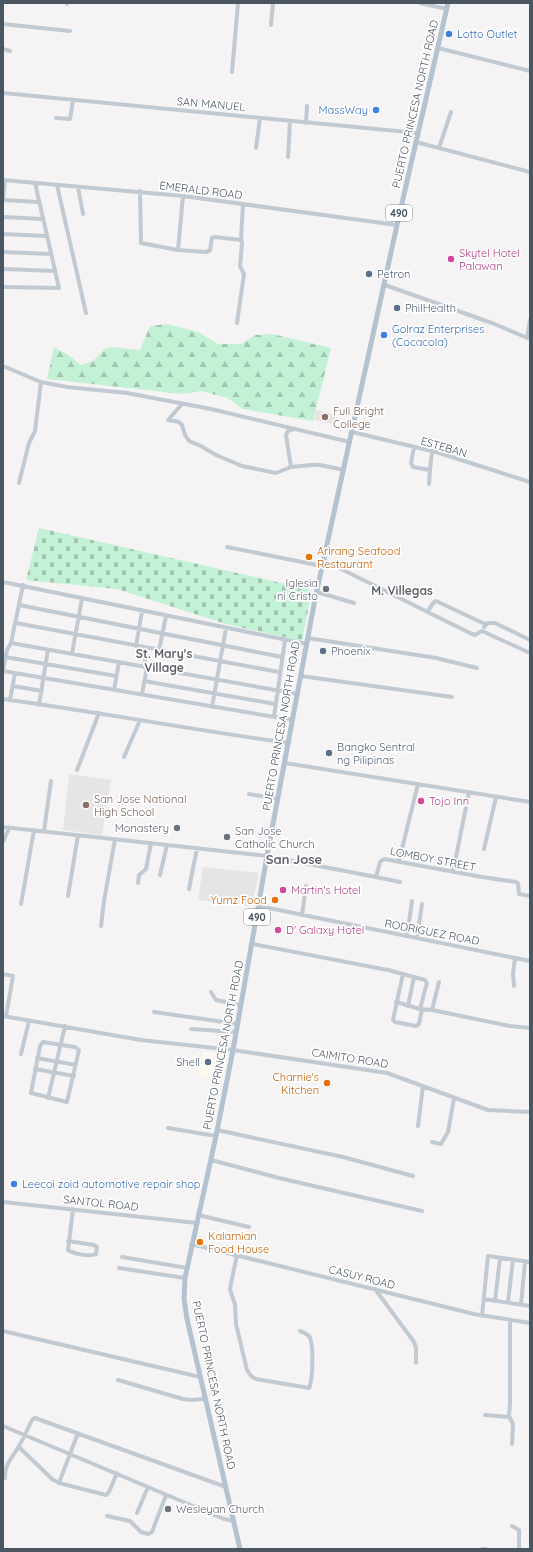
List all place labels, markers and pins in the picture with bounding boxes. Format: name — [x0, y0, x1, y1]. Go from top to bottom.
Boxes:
place label: Lotto Outlet — [457, 27, 518, 41]
marker: Lotto Outlet — [444, 29, 454, 39]
place label: MassWay — [318, 103, 368, 117]
marker: MassWay — [371, 105, 381, 115]
place label: Skytel Hotel Palawan — [459, 246, 520, 273]
marker: Skytel Hotel Palawan — [446, 254, 456, 264]
place label: Petron — [377, 267, 410, 281]
marker: Petron — [364, 269, 374, 279]
place label: PhilHealth — [405, 301, 456, 315]
marker: PhilHealth — [392, 303, 402, 313]
place label: Golraz Enterprises (Cocacola) — [392, 322, 484, 349]
marker: Golraz Enterprises (Cocacola) — [379, 330, 389, 340]
place label: Full Bright College — [333, 404, 384, 431]
marker: Full Bright College — [320, 412, 330, 422]
place label: Arirang Seafood Restaurant — [317, 544, 400, 571]
marker: Arirang Seafood Restaurant — [304, 552, 314, 562]
place label: Iglesia ni Cristo — [277, 576, 318, 603]
marker: Iglesia ni Cristo — [321, 584, 331, 594]
place label: Phoenix — [331, 644, 371, 658]
marker: Phoenix — [318, 646, 328, 656]
place label: Bangko Sentral ng Pilipinas — [337, 740, 415, 767]
marker: Bangko Sentral ng Pilipinas — [324, 748, 334, 758]
place label: San Jose National High School — [94, 792, 186, 819]
place label: Tojo Inn — [429, 794, 469, 808]
marker: Tojo Inn — [416, 796, 426, 806]
marker: San Jose National High School — [81, 800, 91, 810]
place label: Monastery — [115, 821, 169, 835]
marker: Monastery — [172, 823, 182, 833]
place label: San Jose Catholic Church — [235, 824, 315, 851]
marker: San Jose Catholic Church — [222, 832, 232, 842]
place label: Martin's Hotel — [291, 883, 361, 897]
marker: Martin's Hotel — [278, 885, 288, 895]
place label: Yumz Food — [210, 893, 267, 907]
marker: Yumz Food — [270, 895, 280, 905]
place label: D' Galaxy Hotel — [286, 923, 364, 937]
marker: D' Galaxy Hotel — [273, 925, 283, 935]
place label: Shell — [176, 1055, 200, 1069]
marker: Shell — [203, 1057, 213, 1067]
place label: Charnie's Kitchen — [272, 1070, 319, 1097]
marker: Charnie's Kitchen — [322, 1078, 332, 1088]
place label: Leecoi zoid automotive repair shop — [22, 1177, 201, 1191]
marker: Leecoi zoid automotive repair shop — [9, 1179, 19, 1189]
place label: Kalamian Food House — [208, 1229, 269, 1256]
marker: Kalamian Food House — [195, 1237, 205, 1247]
place label: Wesleyan Church — [176, 1502, 264, 1516]
marker: Wesleyan Church — [163, 1504, 173, 1514]

